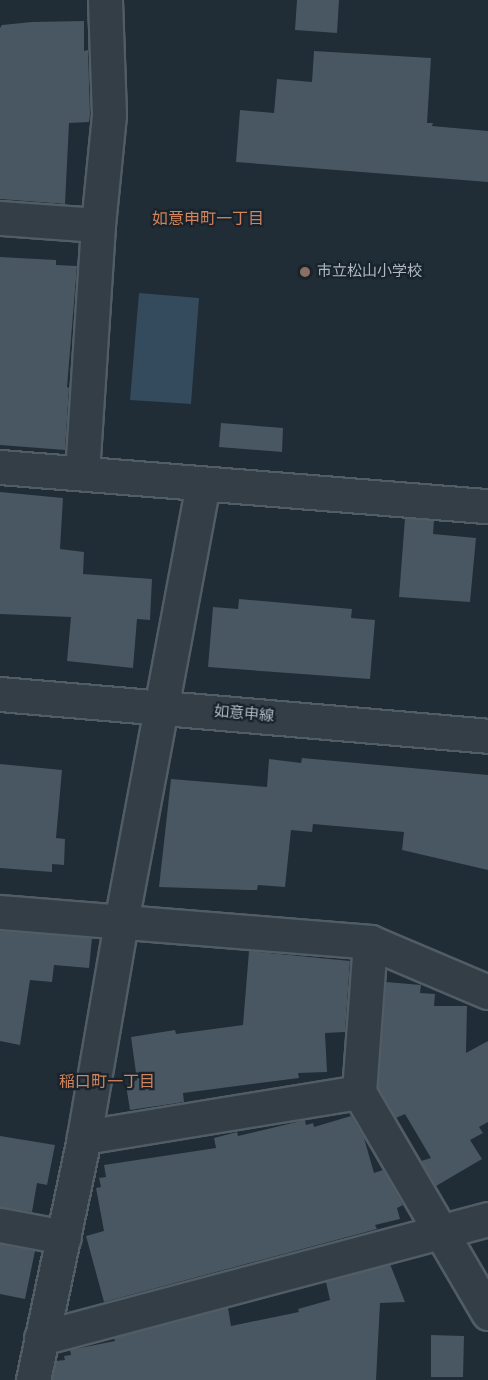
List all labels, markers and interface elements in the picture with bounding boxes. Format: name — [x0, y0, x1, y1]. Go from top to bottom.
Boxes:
district label: 如意申町一丁目 — [152, 209, 264, 229]
place label: 市立松山小学校 — [317, 263, 422, 281]
marker: 市立松山小学校 — [298, 265, 312, 279]
street label: 如意申線 — [213, 702, 275, 726]
district label: 稲口町一丁目 — [59, 1072, 155, 1092]

